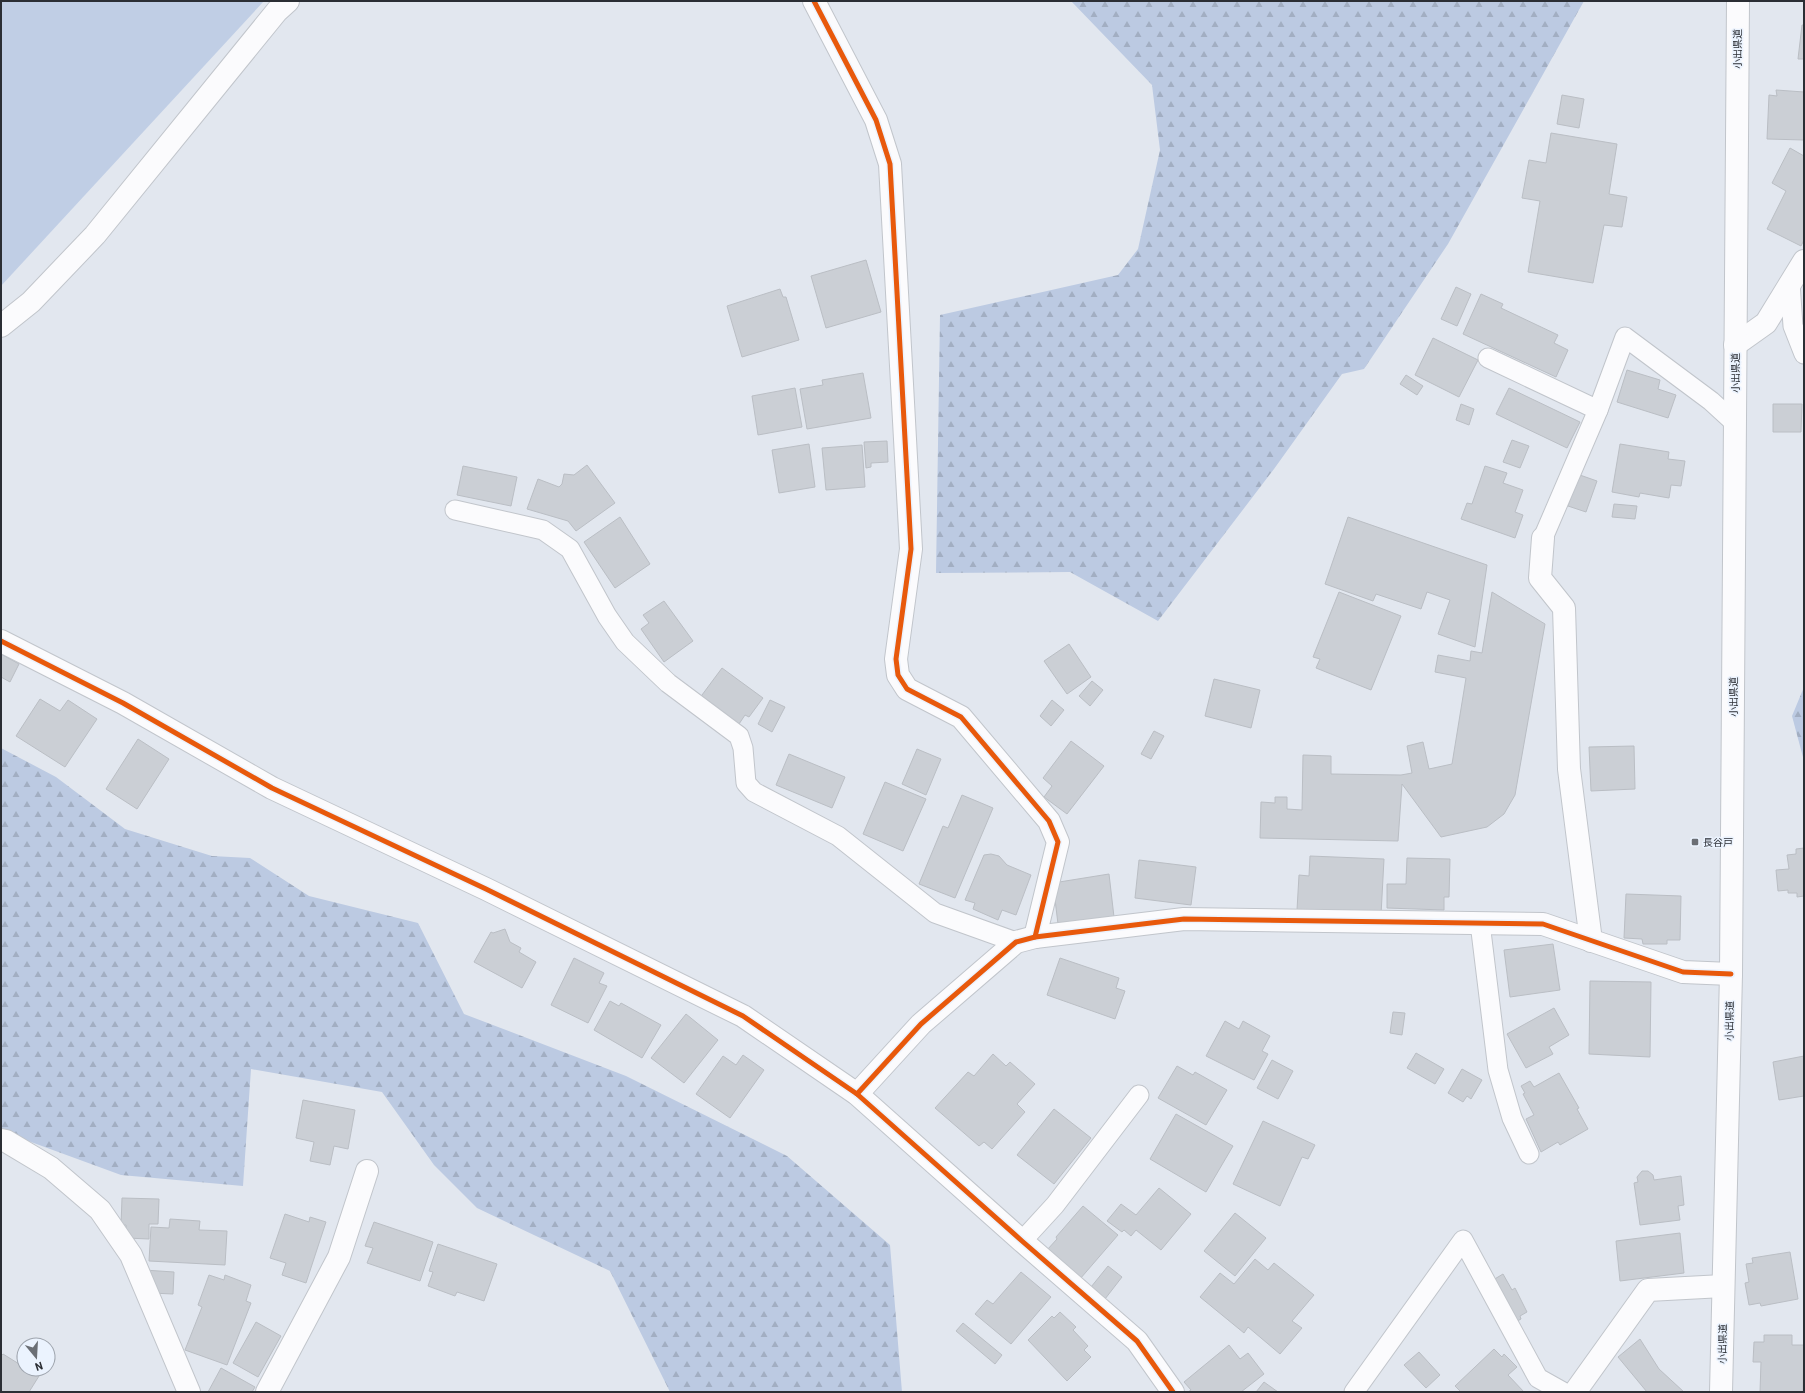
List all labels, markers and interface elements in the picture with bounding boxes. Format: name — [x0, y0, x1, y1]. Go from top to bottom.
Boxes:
street label: 小出県道 — [1731, 29, 1743, 69]
street label: 小出県道 — [1729, 353, 1741, 393]
street label: 小出県道 — [1727, 677, 1739, 717]
place label: 長谷戸 — [1703, 836, 1733, 848]
marker: 長谷戸 — [1690, 837, 1700, 847]
street label: 小出県道 — [1723, 1001, 1735, 1041]
street label: 小出県道 — [1716, 1324, 1728, 1364]
north arrow — [16, 1337, 56, 1377]
text: N — [34, 1360, 45, 1374]

